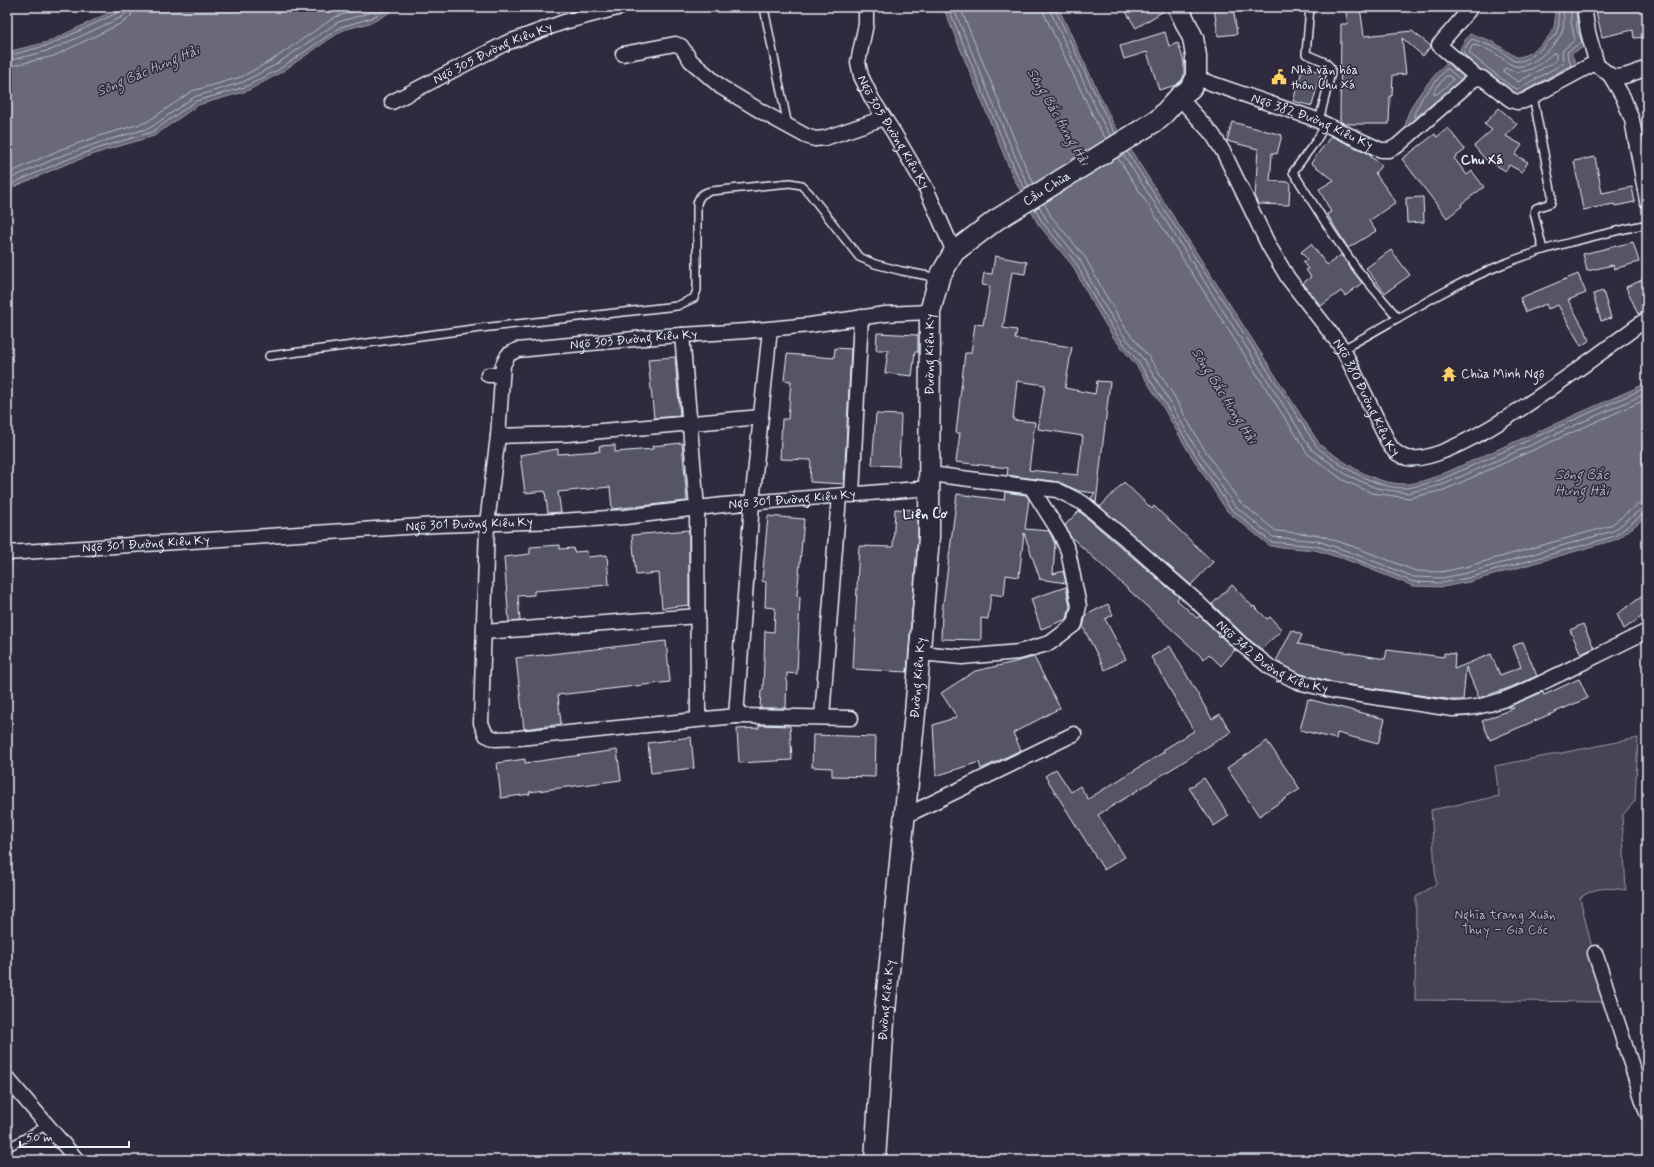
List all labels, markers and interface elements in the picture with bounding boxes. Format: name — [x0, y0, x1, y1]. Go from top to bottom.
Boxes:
street label: Ngõ 305 Đường Kiêu Kỵ — [430, 19, 554, 88]
water label: Sông Bắc Hưng Hải — [94, 41, 204, 103]
place label: Nhà văn hóa thôn Chu Xá — [1291, 62, 1358, 94]
water label: Sông Bắc Hưng Hải — [1021, 65, 1094, 172]
public building icon: Nhà văn hóa thôn Chu Xá — [1270, 68, 1288, 86]
street label: Ngõ 305 Đường Kiêu Kỵ — [853, 72, 933, 192]
street label: Ngõ 382 Đường Kiêu Kỵ — [1249, 89, 1376, 154]
district label: Chu Xá — [1461, 151, 1503, 169]
street label: Cầu Chùa — [1020, 167, 1074, 210]
street label: Đường Kiêu Kỵ — [921, 314, 940, 395]
street label: Ngõ 303 Đường Kiêu Kỵ — [569, 326, 698, 355]
street label: Ngõ 380 Đường Kiêu Kỵ — [1329, 335, 1403, 460]
water label: Sông Bắc Hưng Hải — [1186, 345, 1262, 450]
temple icon: Chùa Minh Ngộ — [1440, 365, 1458, 383]
place label: Chùa Minh Ngộ — [1461, 366, 1545, 385]
water label: Sông Bắc Hưng Hải — [1555, 466, 1611, 502]
street label: Ngõ 301 Đường Kiêu Kỵ — [728, 486, 856, 514]
district label: Liên Cơ — [902, 505, 948, 523]
street label: Ngõ 301 Đường Kiêu Kỵ — [405, 513, 533, 537]
street label: Ngõ 301 Đường Kiêu Kỵ — [82, 531, 210, 558]
street label: Ngõ 342 Đường Kiêu Kỵ — [1213, 616, 1330, 698]
street label: Đường Kiêu Kỵ — [906, 637, 929, 719]
park label: Nghĩa trang Xuân Thụy – Gia Cốc — [1454, 907, 1556, 939]
street label: Đường Kiêu Kỵ — [874, 959, 899, 1041]
scale bar — [20, 1123, 129, 1149]
text: 50 m — [26, 1130, 53, 1146]

